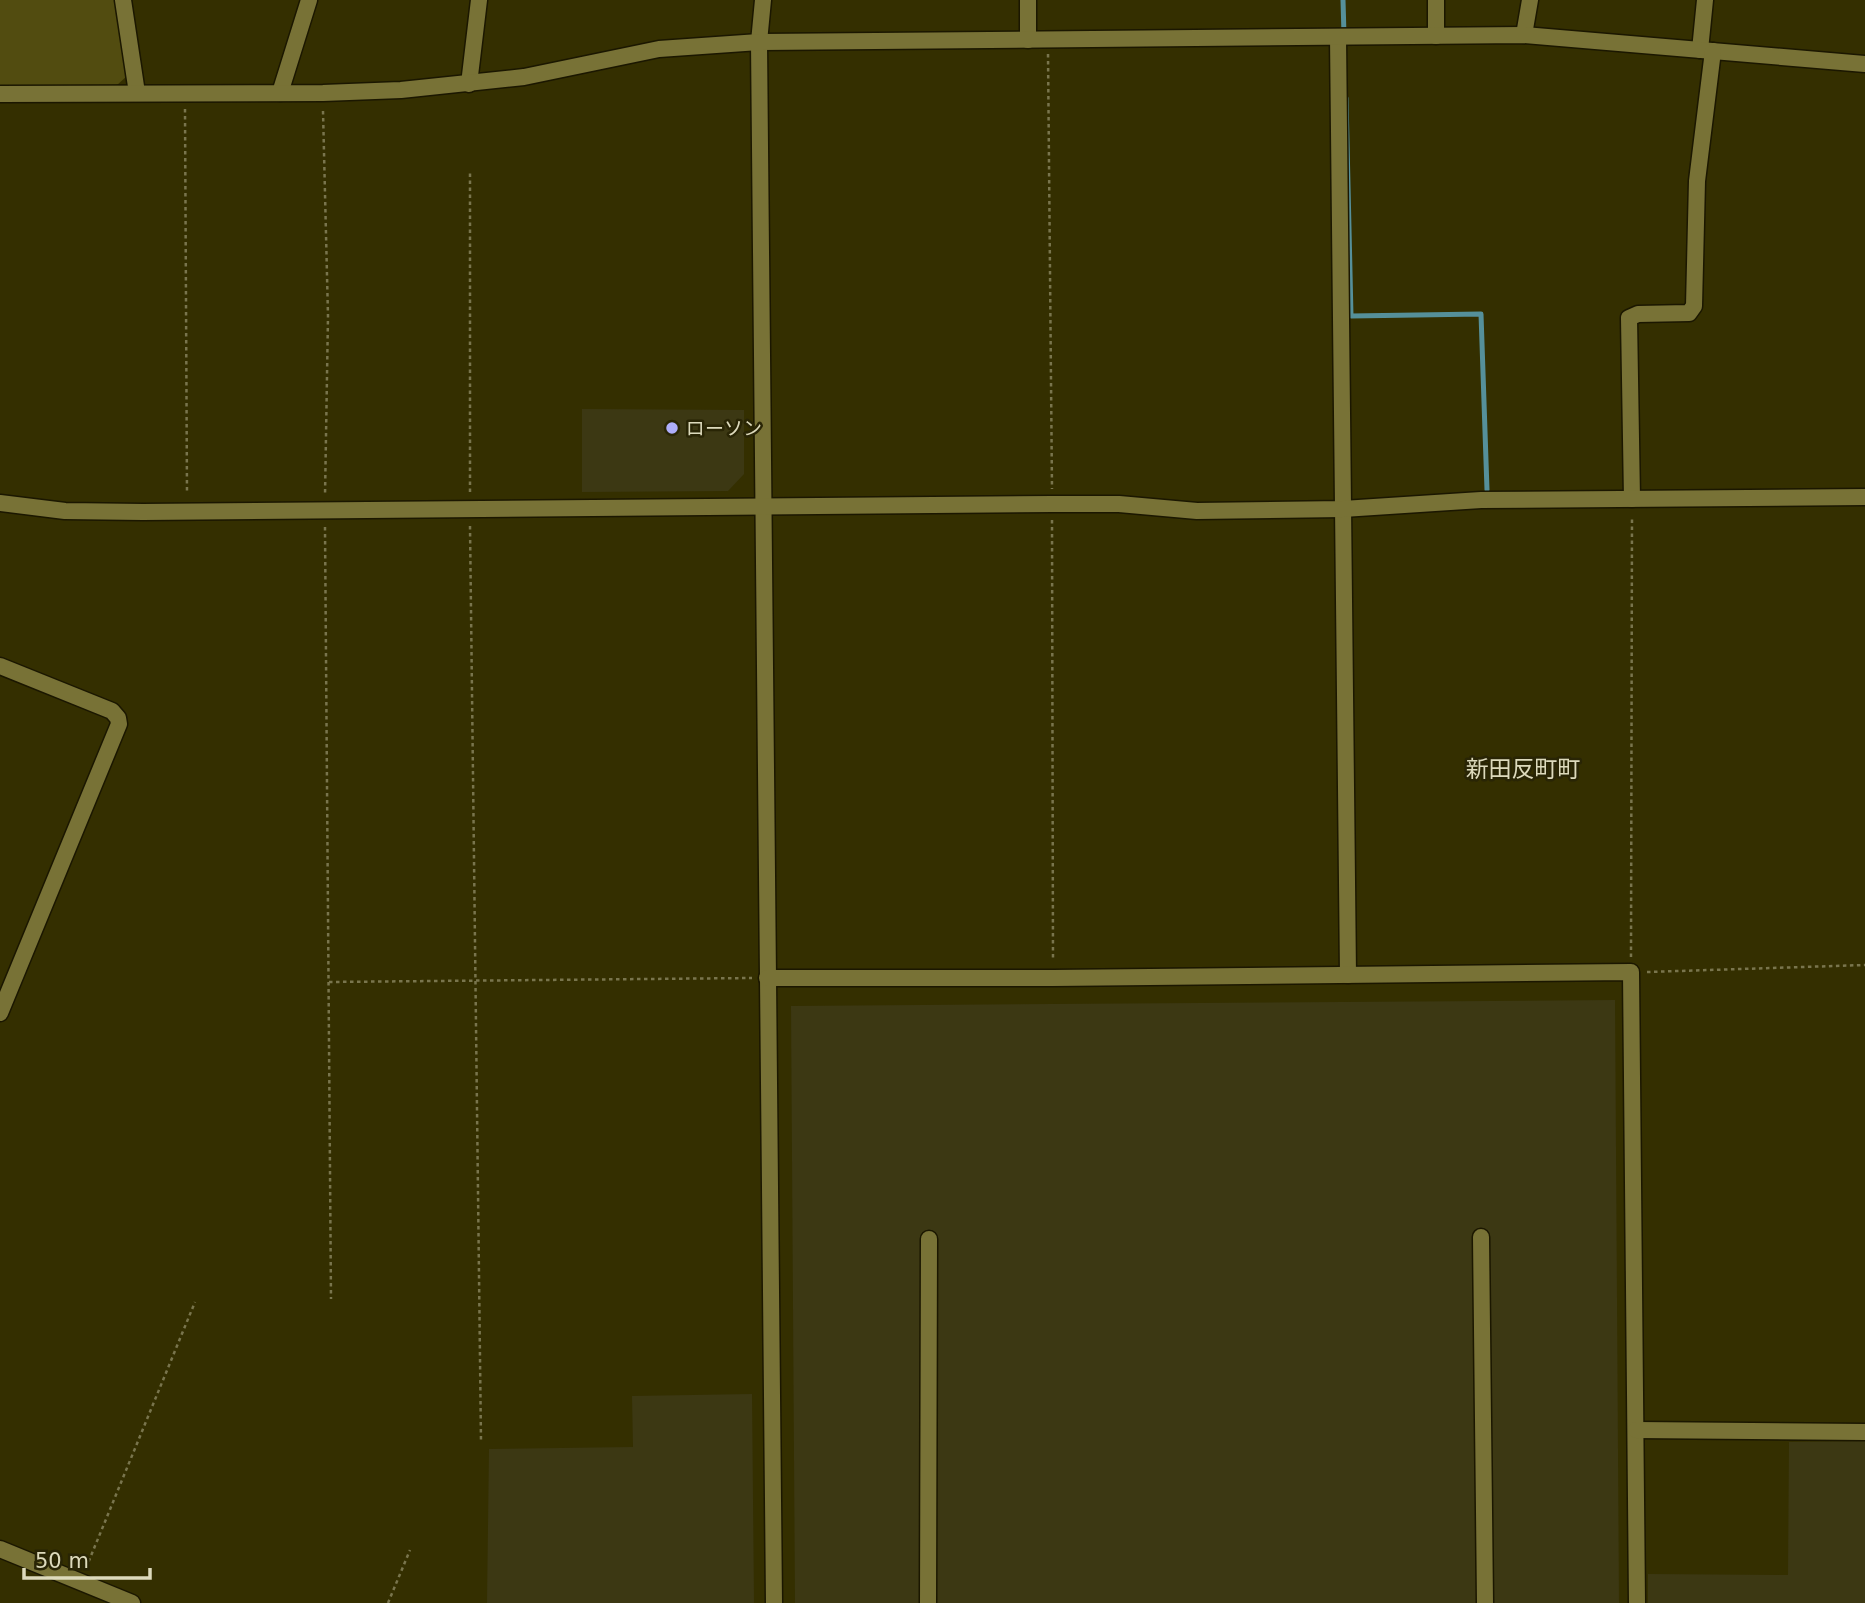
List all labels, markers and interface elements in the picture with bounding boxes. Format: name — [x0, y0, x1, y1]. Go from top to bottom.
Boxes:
place label: ローソン — [686, 417, 762, 439]
marker: ローソン — [664, 420, 680, 436]
district label: 新田反町町 — [1466, 756, 1581, 782]
scale bar — [24, 1536, 150, 1580]
text: 50 m — [35, 1549, 89, 1573]

